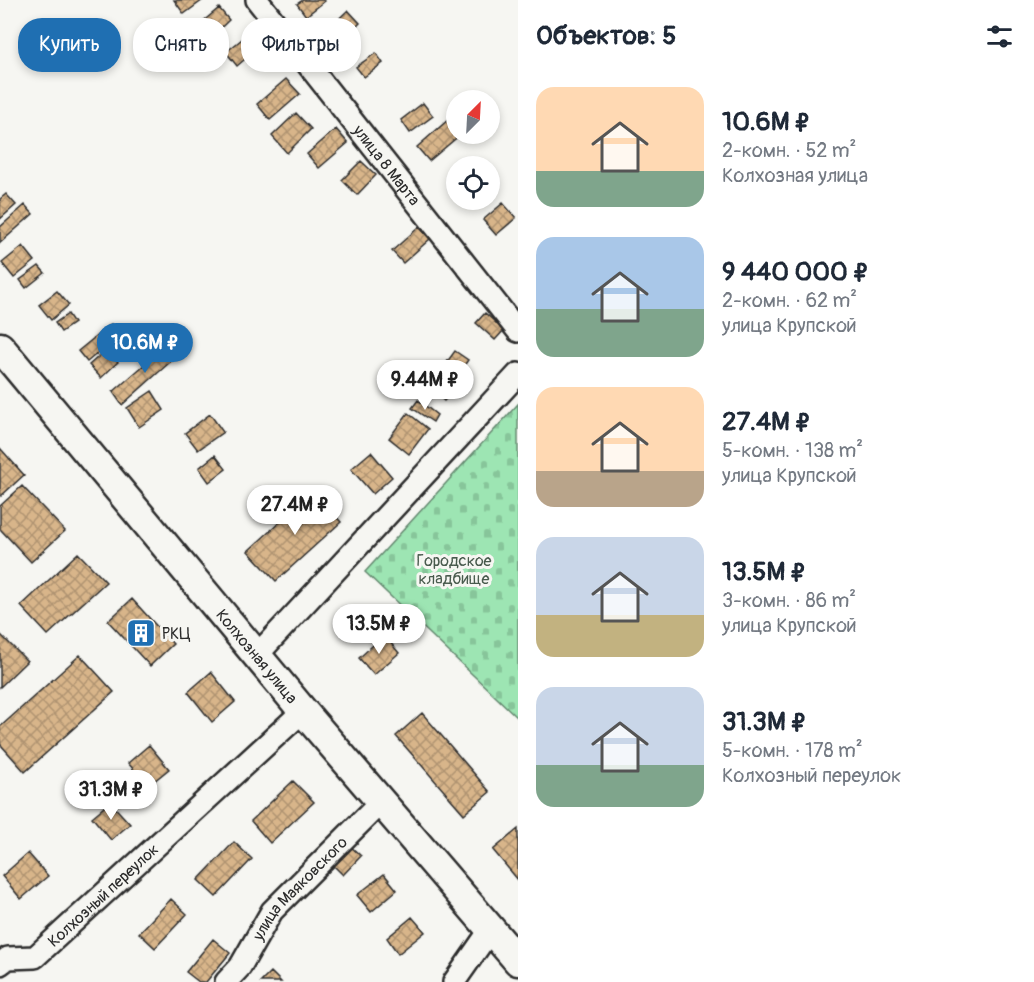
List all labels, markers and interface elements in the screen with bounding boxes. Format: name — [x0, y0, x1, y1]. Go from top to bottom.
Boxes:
chip: Купить — [18, 18, 121, 72]
chip: Снять — [133, 18, 229, 72]
chip: Фильтры — [241, 18, 361, 72]
text: Объектов: 5 — [536, 20, 676, 52]
icon: filters — [983, 20, 1016, 53]
north arrow — [446, 90, 500, 144]
map controls — [446, 90, 500, 210]
text: 10.6M ₽ — [722, 106, 811, 138]
icon: home — [584, 111, 656, 183]
street label: улица 8 Марта — [348, 120, 424, 210]
text: 2-комн. · 52 m² — [722, 138, 856, 163]
button: locate — [446, 156, 500, 210]
text: Колхозная улица — [722, 163, 868, 188]
text: 9 440 000 ₽ — [722, 256, 869, 288]
icon: home — [584, 261, 656, 333]
text: 2-комн. · 62 m² — [722, 288, 857, 313]
text: улица Крупской — [722, 313, 857, 338]
pin: 10.6M ₽ — [90, 323, 200, 374]
text: 10.6M ₽ — [111, 330, 179, 355]
pin: 9.44M ₽ — [370, 360, 480, 411]
text: 9.44M ₽ — [391, 367, 459, 392]
text: 27.4M ₽ — [722, 406, 811, 438]
icon: home — [584, 411, 656, 483]
text: 5-комн. · 138 m² — [722, 438, 863, 463]
text: улица Крупской — [722, 463, 857, 488]
pin: 27.4M ₽ — [240, 485, 350, 536]
text: 27.4M ₽ — [261, 492, 329, 517]
park label: Городское кладбище — [417, 551, 492, 589]
text: 13.5M ₽ — [722, 556, 806, 588]
icon: home — [584, 561, 656, 633]
text: 3-комн. · 86 m² — [722, 588, 856, 613]
pin: 13.5M ₽ — [324, 604, 434, 655]
street label: Колхозная улица — [211, 605, 301, 708]
text: 13.5M ₽ — [347, 611, 411, 636]
text: улица Крупской — [722, 613, 857, 638]
building icon: РКЦ — [125, 617, 157, 649]
place label: РКЦ — [162, 624, 191, 644]
text: 31.3M ₽ — [722, 706, 807, 738]
icon: home — [584, 711, 656, 783]
text: 5-комн. · 178 m² — [722, 738, 863, 763]
text: Колхозный переулок — [722, 763, 901, 788]
pin: 31.3M ₽ — [56, 770, 166, 821]
text: 31.3M ₽ — [78, 777, 144, 802]
street label: улица Маяковского — [248, 832, 352, 945]
street label: Колхозный переулок — [44, 840, 163, 951]

